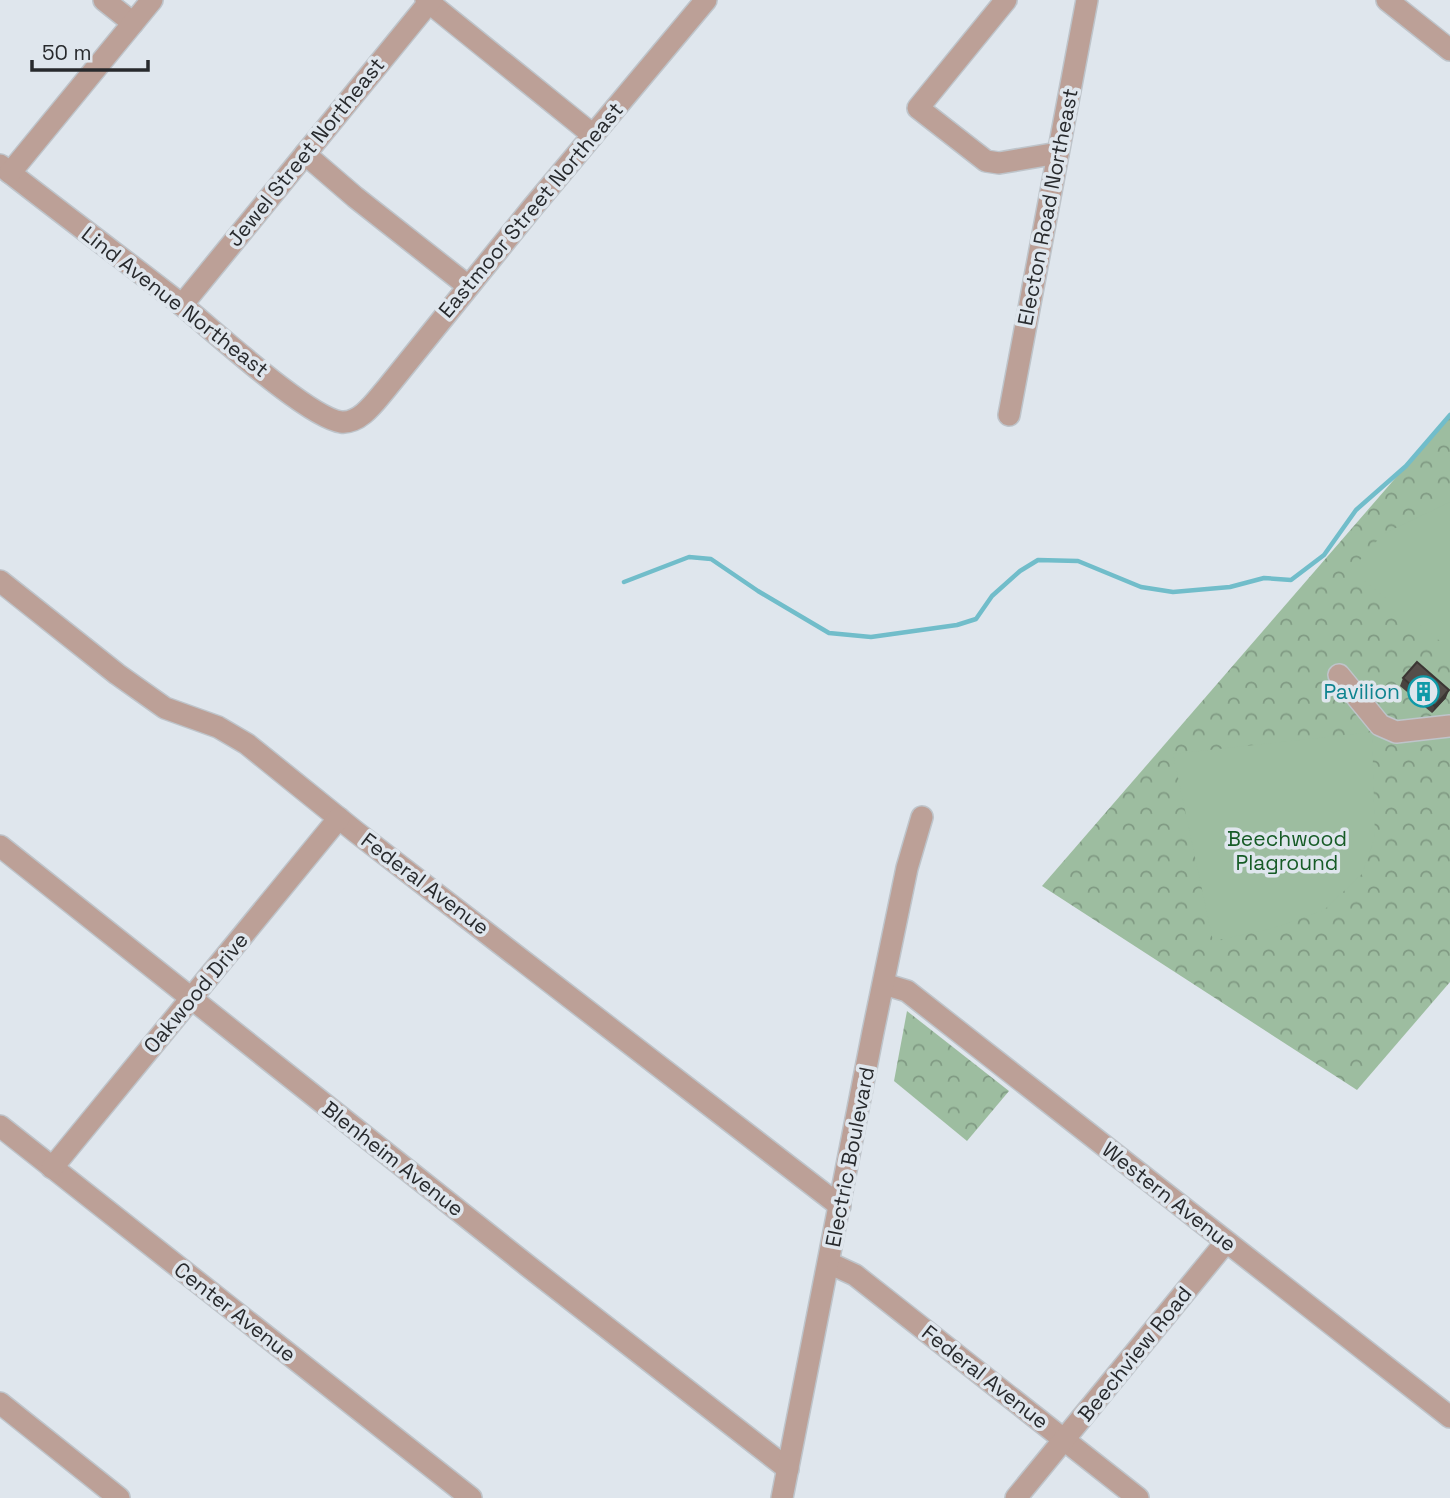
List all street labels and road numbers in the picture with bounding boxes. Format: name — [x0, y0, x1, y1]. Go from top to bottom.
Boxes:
street label: Jewel Street Northeast — [221, 52, 390, 252]
street label: Electon Road Northeast — [1011, 86, 1084, 328]
street label: Eastmoor Street Northeast — [432, 96, 629, 323]
street label: Lind Avenue Northeast — [76, 220, 274, 383]
street label: Federal Avenue — [356, 827, 495, 941]
street label: Oakwood Drive — [137, 927, 254, 1059]
street label: Electric Boulevard — [819, 1064, 880, 1249]
street label: Blenheim Avenue — [317, 1095, 469, 1222]
street label: Western Avenue — [1097, 1136, 1242, 1257]
street label: Center Avenue — [169, 1256, 302, 1368]
street label: Beechview Road — [1072, 1281, 1197, 1427]
street label: Federal Avenue — [916, 1319, 1054, 1435]

